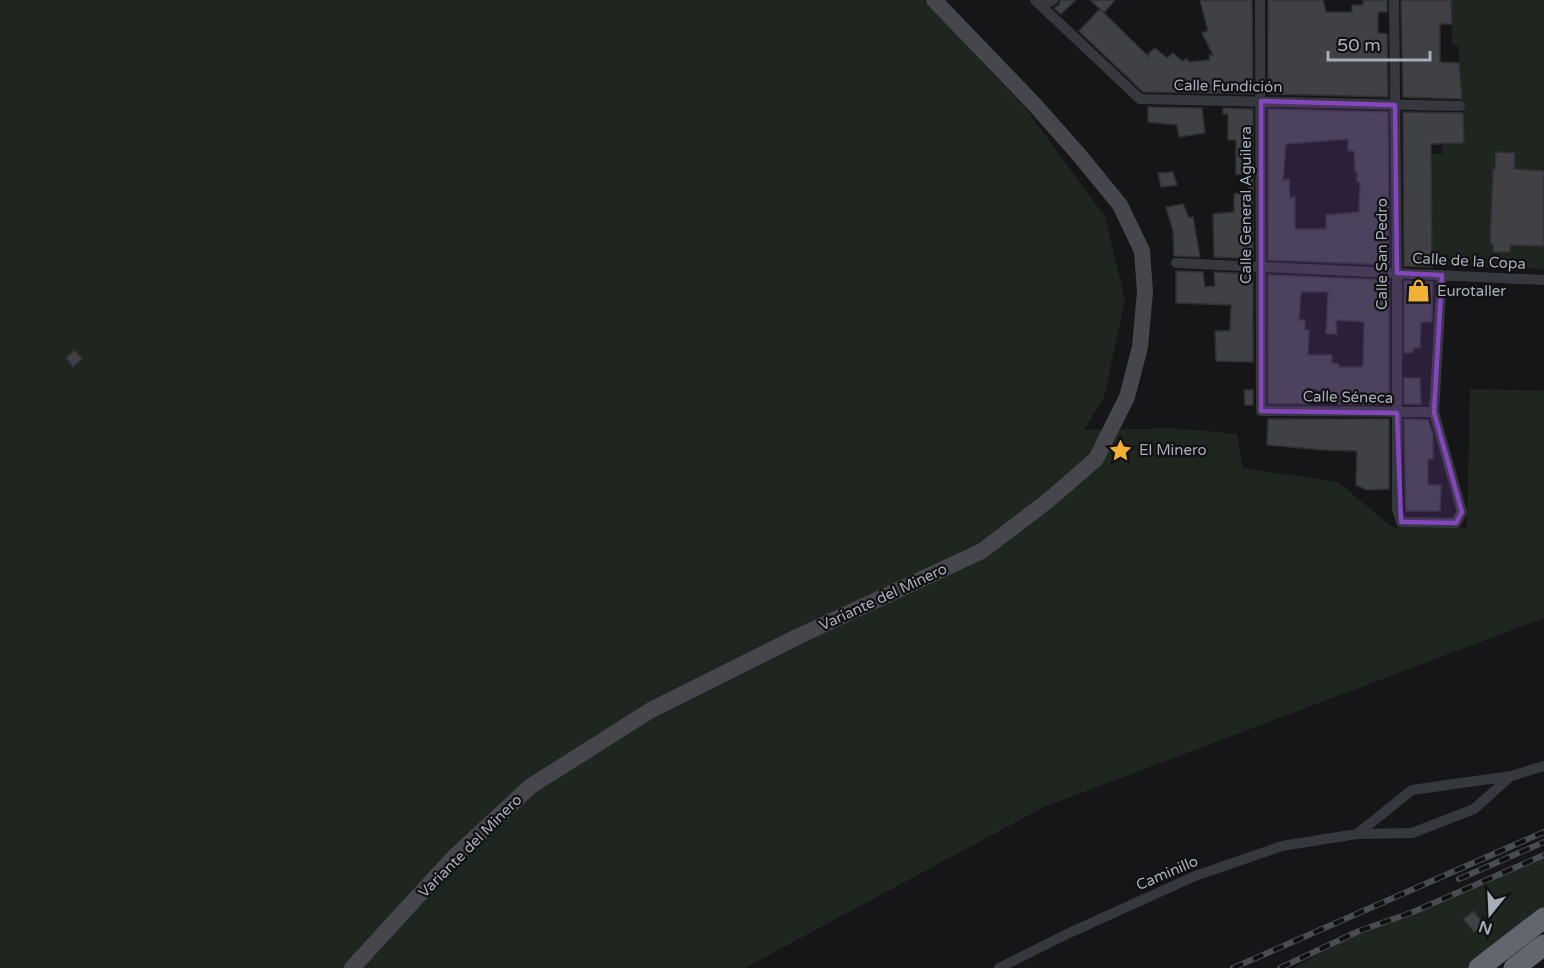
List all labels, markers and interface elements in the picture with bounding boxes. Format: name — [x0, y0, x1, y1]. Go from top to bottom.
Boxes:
scale bar — [1328, 24, 1430, 62]
text: 50 m — [1337, 34, 1381, 56]
street label: Calle Fundición — [1173, 76, 1283, 96]
street label: Calle General Aguilera — [1237, 126, 1255, 284]
street label: Calle San Pedro — [1373, 198, 1391, 310]
street label: Calle de la Copa — [1412, 249, 1526, 273]
shop icon: Eurotaller — [1406, 278, 1432, 304]
place label: Eurotaller — [1437, 282, 1506, 300]
street label: Calle Séneca — [1303, 387, 1393, 407]
place icon: El Minero — [1108, 437, 1134, 463]
place label: El Minero — [1139, 441, 1207, 459]
street label: Variante del Minero — [816, 560, 950, 634]
street label: Variante del Minero — [415, 791, 525, 901]
street label: Caminillo — [1133, 852, 1201, 894]
north arrow — [1460, 884, 1520, 944]
text: N — [1476, 916, 1495, 939]

